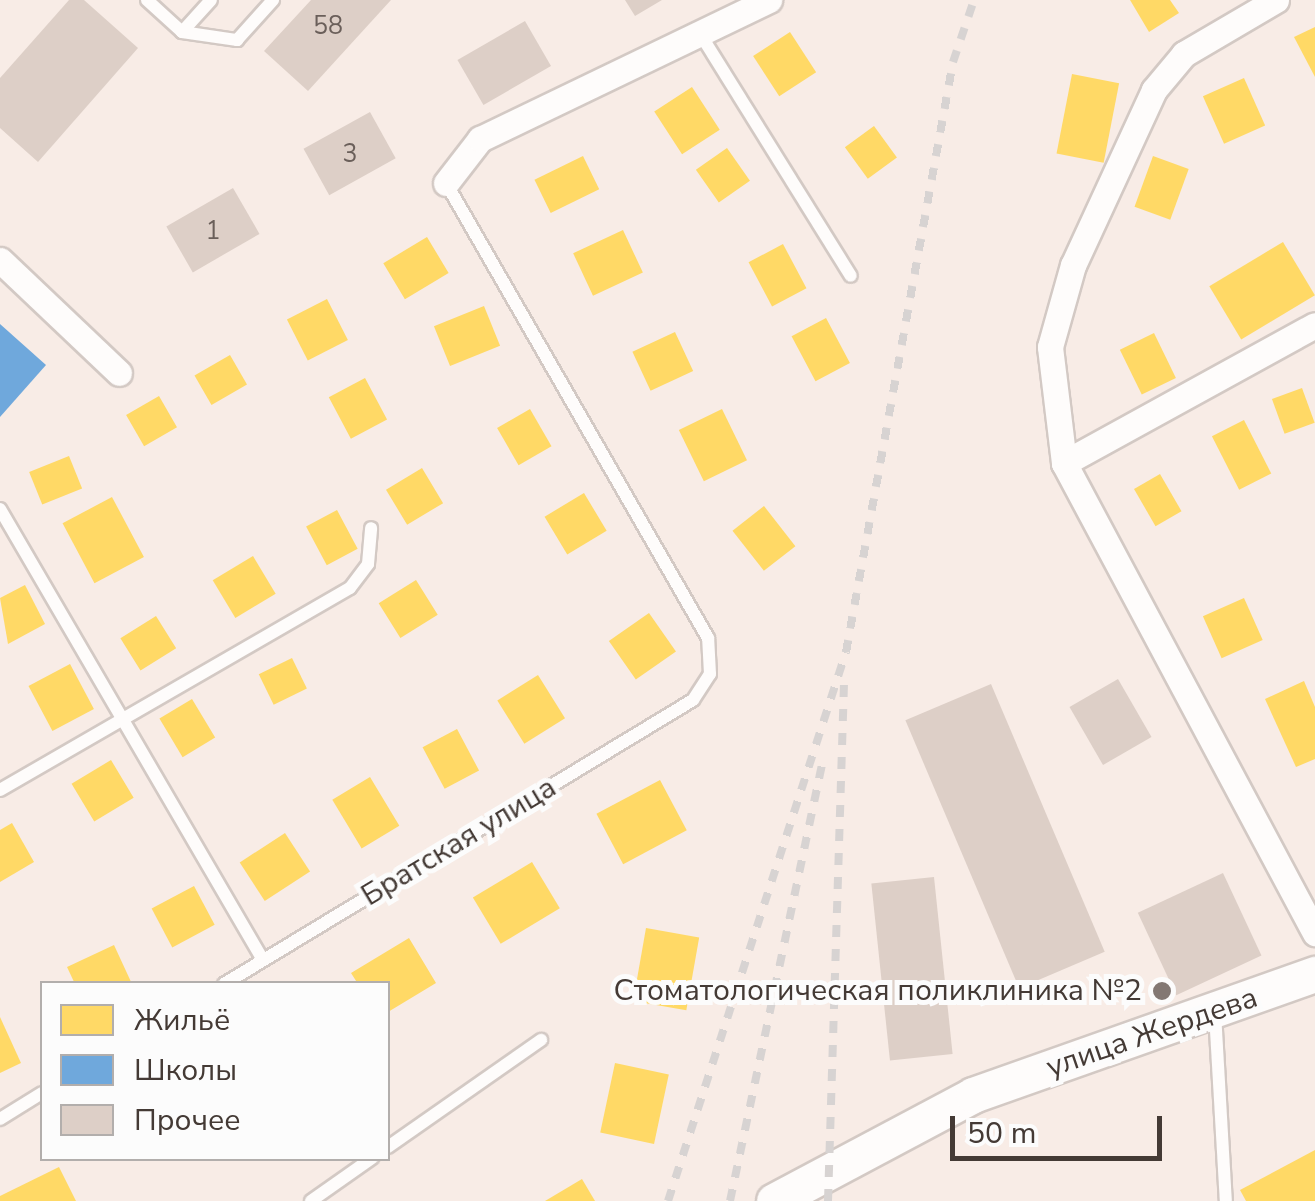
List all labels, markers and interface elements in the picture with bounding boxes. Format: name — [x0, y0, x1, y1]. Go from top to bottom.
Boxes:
house number: 58 — [313, 11, 343, 41]
house number: 3 — [343, 139, 357, 169]
house number: 1 — [206, 216, 220, 246]
street label: Братская улица — [355, 770, 563, 914]
place label: Стоматологическая поликлиника №2 — [613, 973, 1142, 1009]
street label: улица Жердева — [1042, 980, 1262, 1086]
marker: Стоматологическая поликлиника №2 — [1151, 980, 1173, 1002]
legend — [40, 981, 390, 1161]
text: Жильё — [134, 1000, 230, 1041]
text: Школы — [134, 1050, 237, 1091]
scale bar — [955, 1096, 1168, 1158]
text: Прочее — [134, 1100, 241, 1141]
text: 50 m — [967, 1113, 1036, 1154]

